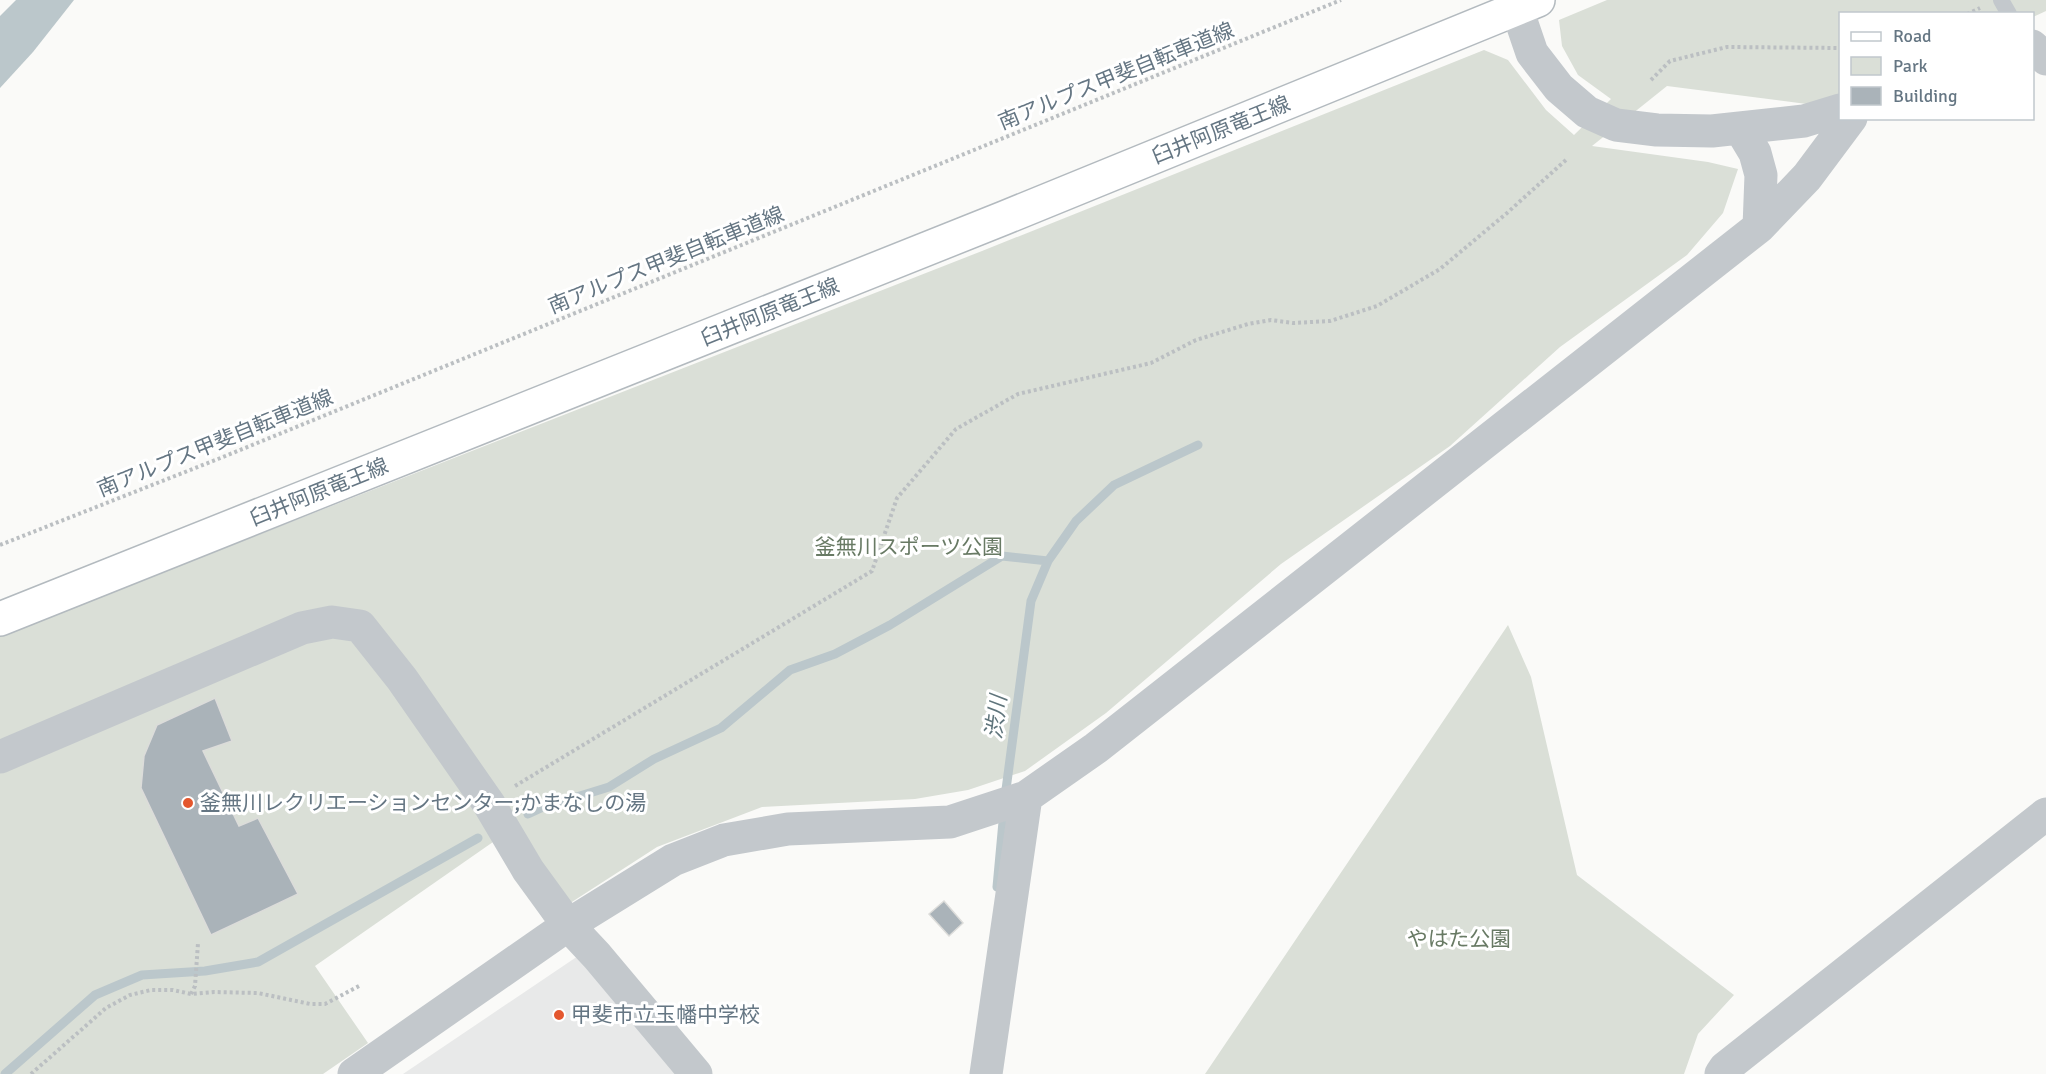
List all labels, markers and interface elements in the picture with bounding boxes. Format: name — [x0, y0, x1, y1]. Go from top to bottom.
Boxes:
legend — [1839, 12, 2034, 120]
street label: 南アルプス甲斐自転車道線 — [994, 17, 1238, 135]
text: Road — [1893, 25, 1932, 47]
text: Park — [1893, 55, 1928, 77]
text: Building — [1893, 85, 1957, 107]
street label: 臼井阿原竜王線 — [1148, 90, 1294, 170]
street label: 南アルプス甲斐自転車道線 — [544, 201, 788, 319]
street label: 臼井阿原竜王線 — [697, 272, 843, 352]
street label: 南アルプス甲斐自転車道線 — [93, 384, 337, 502]
street label: 臼井阿原竜王線 — [246, 452, 392, 532]
park label: 釜無川スポーツ公園 — [815, 534, 1003, 560]
water label: 渋川 — [980, 692, 1012, 740]
place label: 釜無川レクリエーションセンター;かまなしの湯 — [200, 790, 646, 816]
marker: 釜無川レクリエーションセンター;かまなしの湯 — [181, 796, 195, 810]
park label: やはた公園 — [1407, 926, 1511, 952]
place label: 甲斐市立玉幡中学校 — [571, 1002, 760, 1028]
marker: 甲斐市立玉幡中学校 — [552, 1008, 566, 1022]

